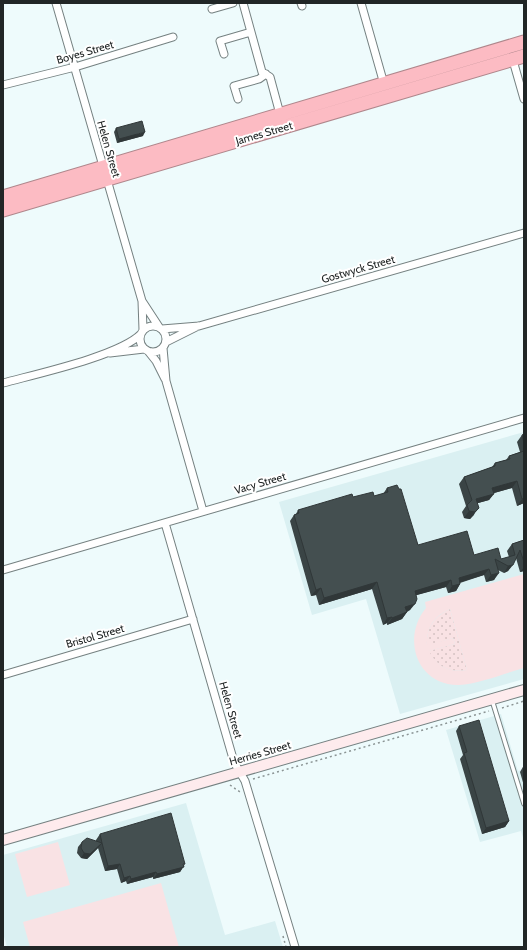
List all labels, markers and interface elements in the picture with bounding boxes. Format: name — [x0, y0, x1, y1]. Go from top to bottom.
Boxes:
street label: Boyes Street — [55, 37, 116, 67]
street label: James Street — [233, 118, 294, 148]
street label: Helen Street — [94, 119, 124, 179]
street label: Gostwyck Street — [320, 252, 397, 286]
street label: Vacy Street — [233, 469, 288, 497]
street label: Bristol Street — [64, 621, 126, 651]
street label: Helen Street — [216, 680, 246, 740]
street label: Herries Street — [228, 737, 293, 768]

